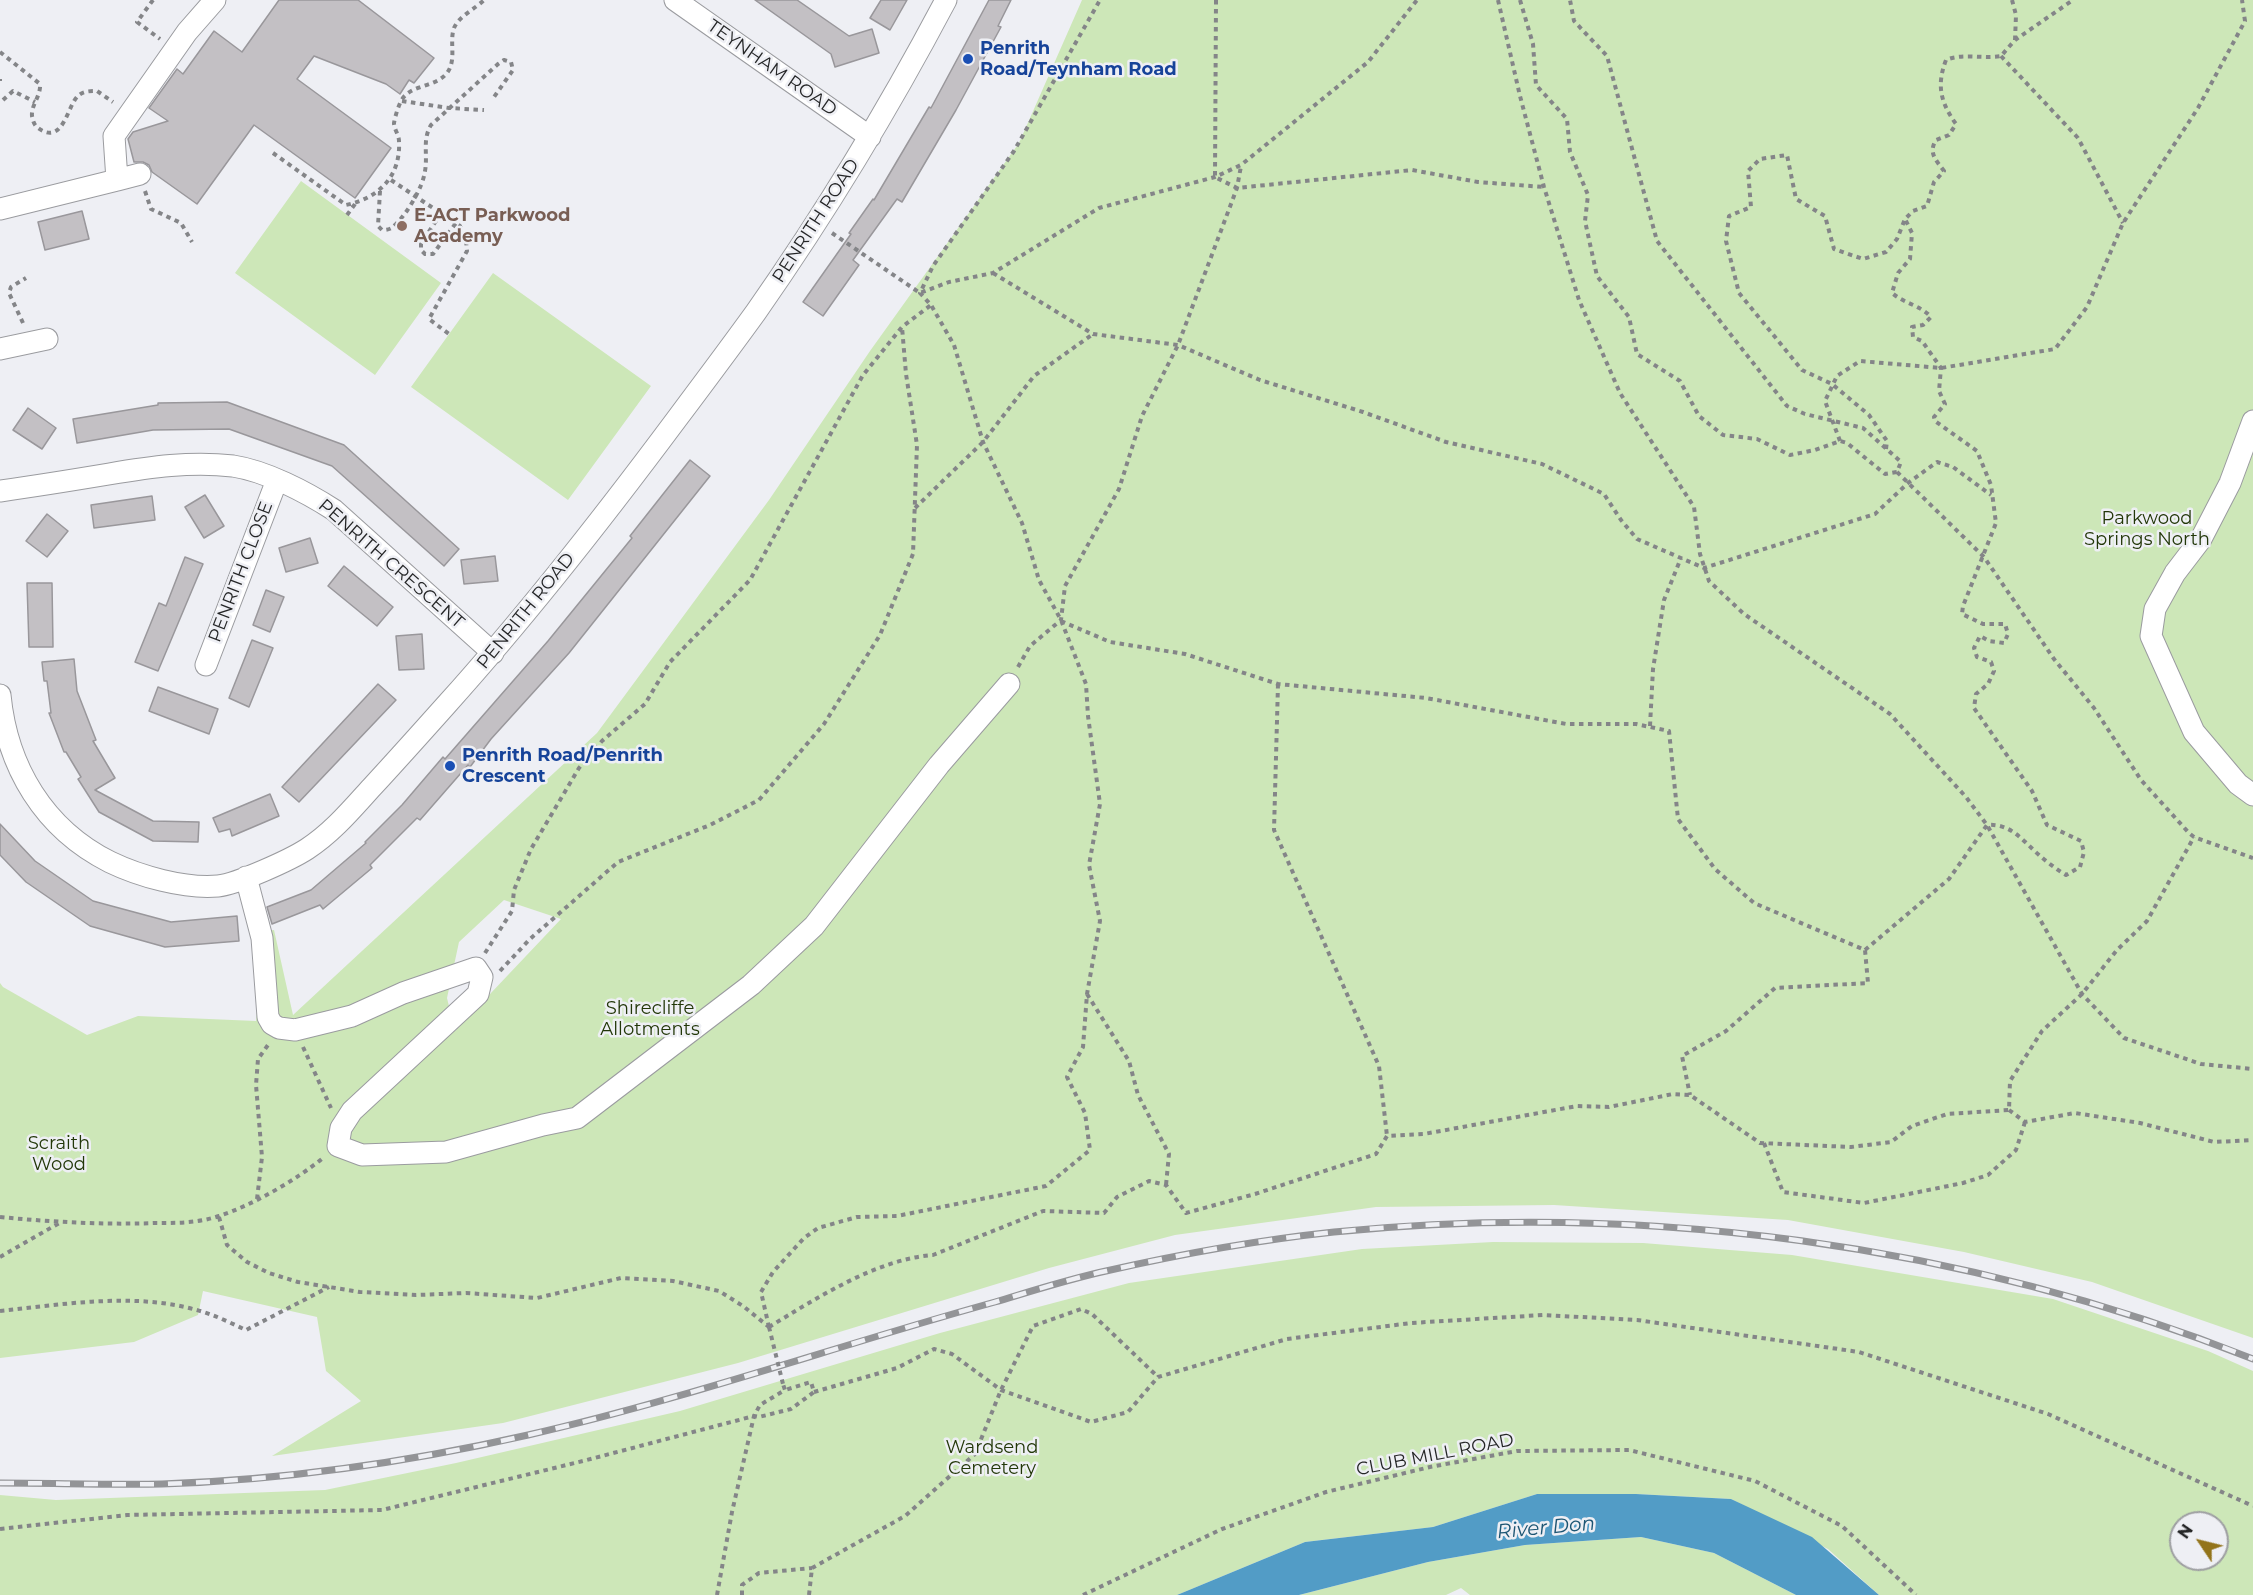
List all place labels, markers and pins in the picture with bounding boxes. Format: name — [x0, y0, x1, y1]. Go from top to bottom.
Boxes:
place label: Penrith Road/Teynham Road — [980, 38, 1177, 80]
marker: Penrith Road/Teynham Road — [961, 52, 975, 66]
place label: E-ACT Parkwood Academy — [414, 205, 570, 248]
marker: E-ACT Parkwood Academy — [395, 219, 409, 233]
place label: Penrith Road/Penrith Crescent — [462, 745, 663, 788]
marker: Penrith Road/Penrith Crescent — [443, 759, 457, 773]

